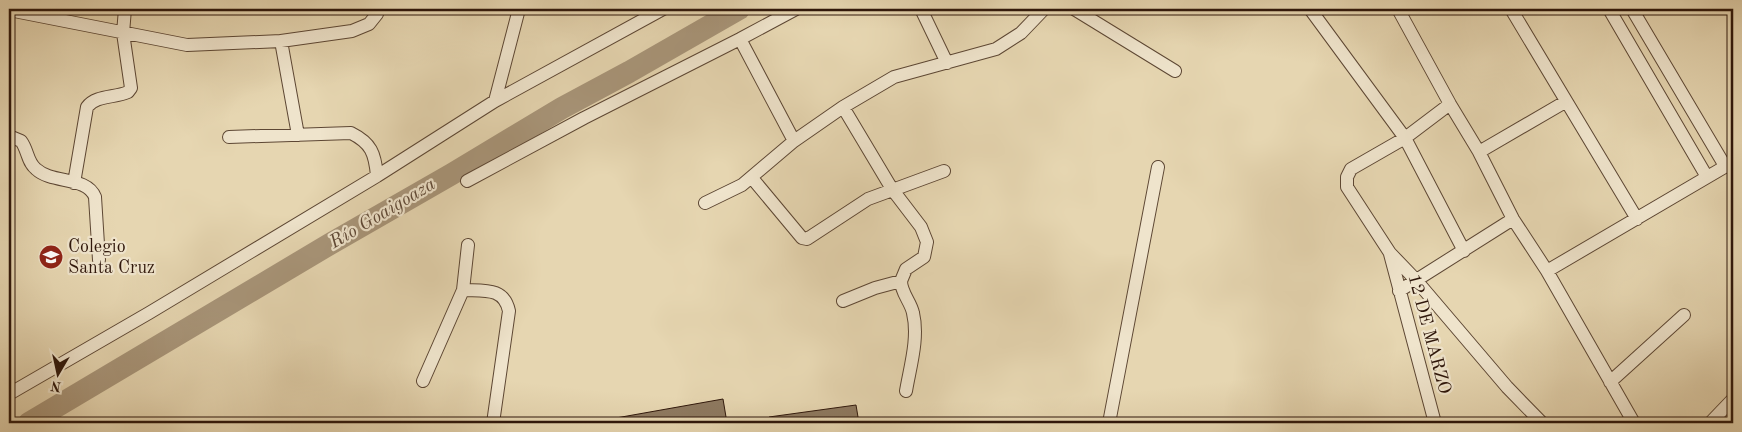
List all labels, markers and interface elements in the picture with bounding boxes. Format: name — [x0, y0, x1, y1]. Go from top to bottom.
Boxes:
water label: Río Goaigoaza — [326, 175, 439, 254]
place label: Colegio Santa Cruz — [68, 238, 155, 277]
school or university icon: Colegio Santa Cruz — [38, 244, 64, 270]
street label: 12 DE MARZO — [1404, 272, 1454, 396]
north arrow — [32, 350, 82, 400]
text: N — [49, 378, 63, 394]

